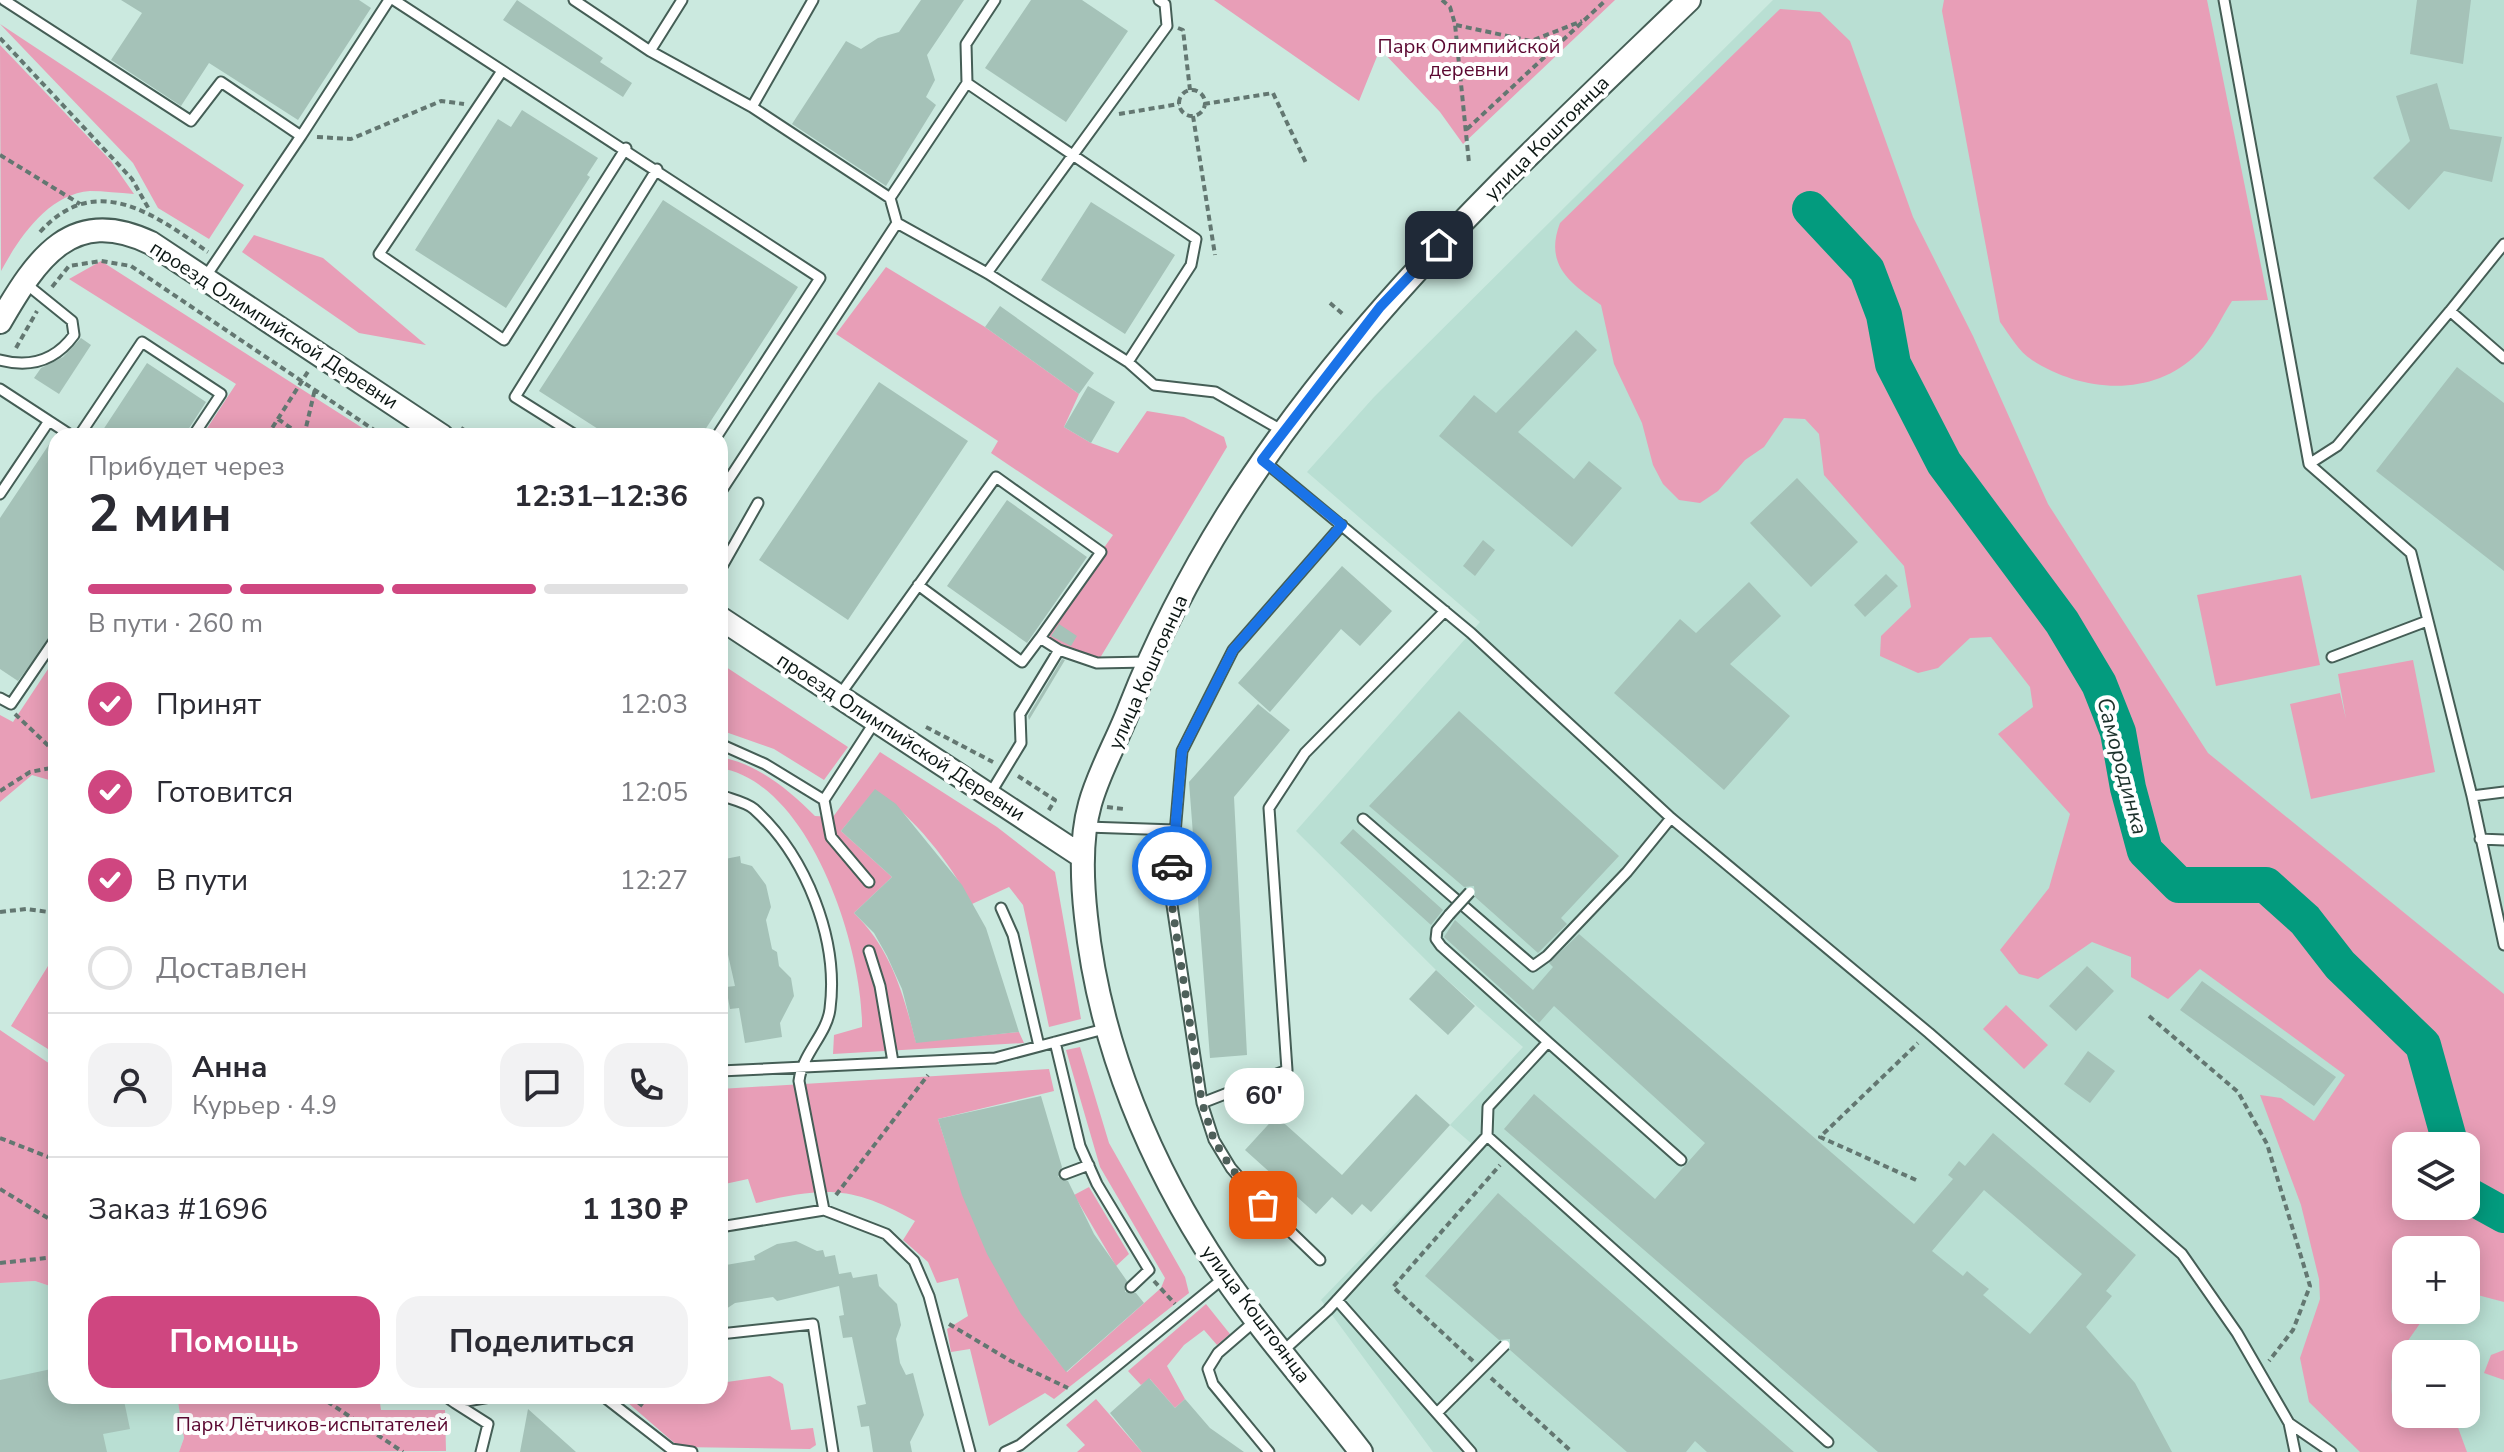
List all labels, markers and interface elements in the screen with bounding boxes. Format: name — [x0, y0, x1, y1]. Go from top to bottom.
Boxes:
park label: Парк Олимпийской деревни — [1378, 33, 1560, 83]
street label: улица Коштоянца — [1479, 70, 1615, 206]
pin — [1405, 211, 1473, 279]
icon: home — [1417, 223, 1461, 267]
street label: проезд Олимпийской Деревни — [145, 234, 403, 416]
text: Прибудет через — [88, 449, 285, 484]
text: 12:31–12:36 — [514, 476, 688, 517]
text: 2 мин — [88, 478, 232, 549]
street label: улица Коштоянца — [1102, 591, 1194, 753]
text: В пути · 260 m — [88, 606, 263, 641]
street label: проезд Олимпийской Деревни — [772, 646, 1030, 828]
icon: check — [88, 682, 132, 726]
text: Принят — [156, 684, 261, 725]
text: 12:03 — [620, 687, 688, 722]
water label: Самородинка — [2089, 694, 2155, 838]
icon: check — [88, 770, 132, 814]
text: Готовится — [156, 772, 293, 813]
text: 12:05 — [620, 775, 688, 810]
courier — [1132, 826, 1212, 906]
icon: car — [1150, 844, 1194, 888]
icon: check — [88, 858, 132, 902]
text: В пути — [156, 860, 248, 901]
text: 12:27 — [620, 863, 688, 898]
text: Доставлен — [156, 948, 308, 989]
button: person — [88, 1043, 172, 1127]
button: chat — [500, 1043, 584, 1127]
button: phone — [604, 1043, 688, 1127]
text: Анна — [192, 1047, 268, 1088]
callout: 60' — [1223, 1069, 1303, 1125]
text: 60' — [1245, 1078, 1283, 1113]
text: Курьер · 4.9 — [192, 1088, 337, 1123]
map controls — [2392, 1132, 2480, 1428]
button: layers — [2392, 1132, 2480, 1220]
pin — [1229, 1171, 1297, 1239]
icon: bag — [1241, 1183, 1285, 1227]
text: Заказ #1696 — [88, 1189, 268, 1230]
text: 1 130 ₽ — [582, 1189, 688, 1230]
button: + — [2392, 1236, 2480, 1324]
street label: улица Коштоянца — [1195, 1239, 1317, 1389]
button: Помощь — [88, 1296, 380, 1388]
button: Поделиться — [396, 1296, 688, 1388]
button: − — [2392, 1340, 2480, 1428]
park label: Парк Лётчиков-испытателей — [176, 1411, 448, 1438]

